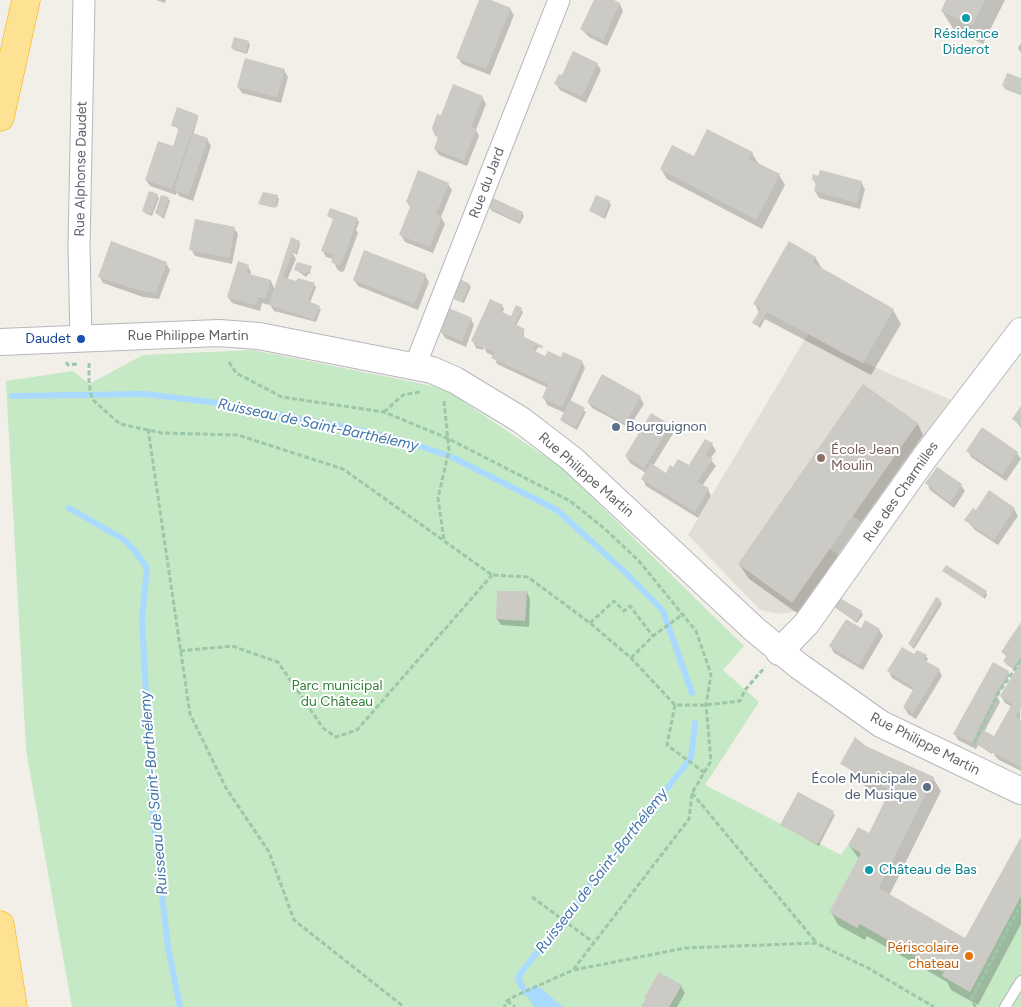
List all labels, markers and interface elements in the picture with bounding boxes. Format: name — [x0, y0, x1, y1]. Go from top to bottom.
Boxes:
marker: Résidence Diderot — [960, 12, 972, 24]
place label: Résidence Diderot — [933, 26, 999, 58]
street label: Rue Alphonse Daudet — [71, 101, 91, 237]
street label: Rue du Jard — [466, 145, 508, 221]
street label: Rue Philippe Martin — [128, 328, 248, 344]
place label: Daudet — [25, 331, 71, 347]
marker: Daudet — [75, 333, 87, 345]
water label: Ruisseau de Saint-Barthélemy — [216, 395, 420, 455]
place label: Bourguignon — [626, 419, 706, 435]
marker: Bourguignon — [610, 421, 622, 433]
street label: Rue Philippe Martin — [535, 429, 637, 521]
street label: Rue des Charmilles — [860, 439, 942, 545]
place label: École Jean Moulin — [831, 442, 899, 474]
marker: École Jean Moulin — [815, 452, 827, 464]
park label: Parc municipal du Château — [292, 678, 382, 710]
water label: Ruisseau de Saint-Barthélemy — [136, 690, 172, 896]
street label: Rue Philippe Martin — [867, 709, 983, 779]
place label: École Municipale de Musique — [811, 771, 917, 804]
marker: École Municipale de Musique — [921, 781, 933, 793]
water label: Ruisseau de Saint-Barthélemy — [532, 785, 672, 957]
place label: Château de Bas — [879, 862, 977, 878]
marker: Château de Bas — [863, 864, 875, 876]
place label: Périscolaire chateau — [887, 940, 959, 972]
marker: Périscolaire chateau — [963, 950, 975, 962]

